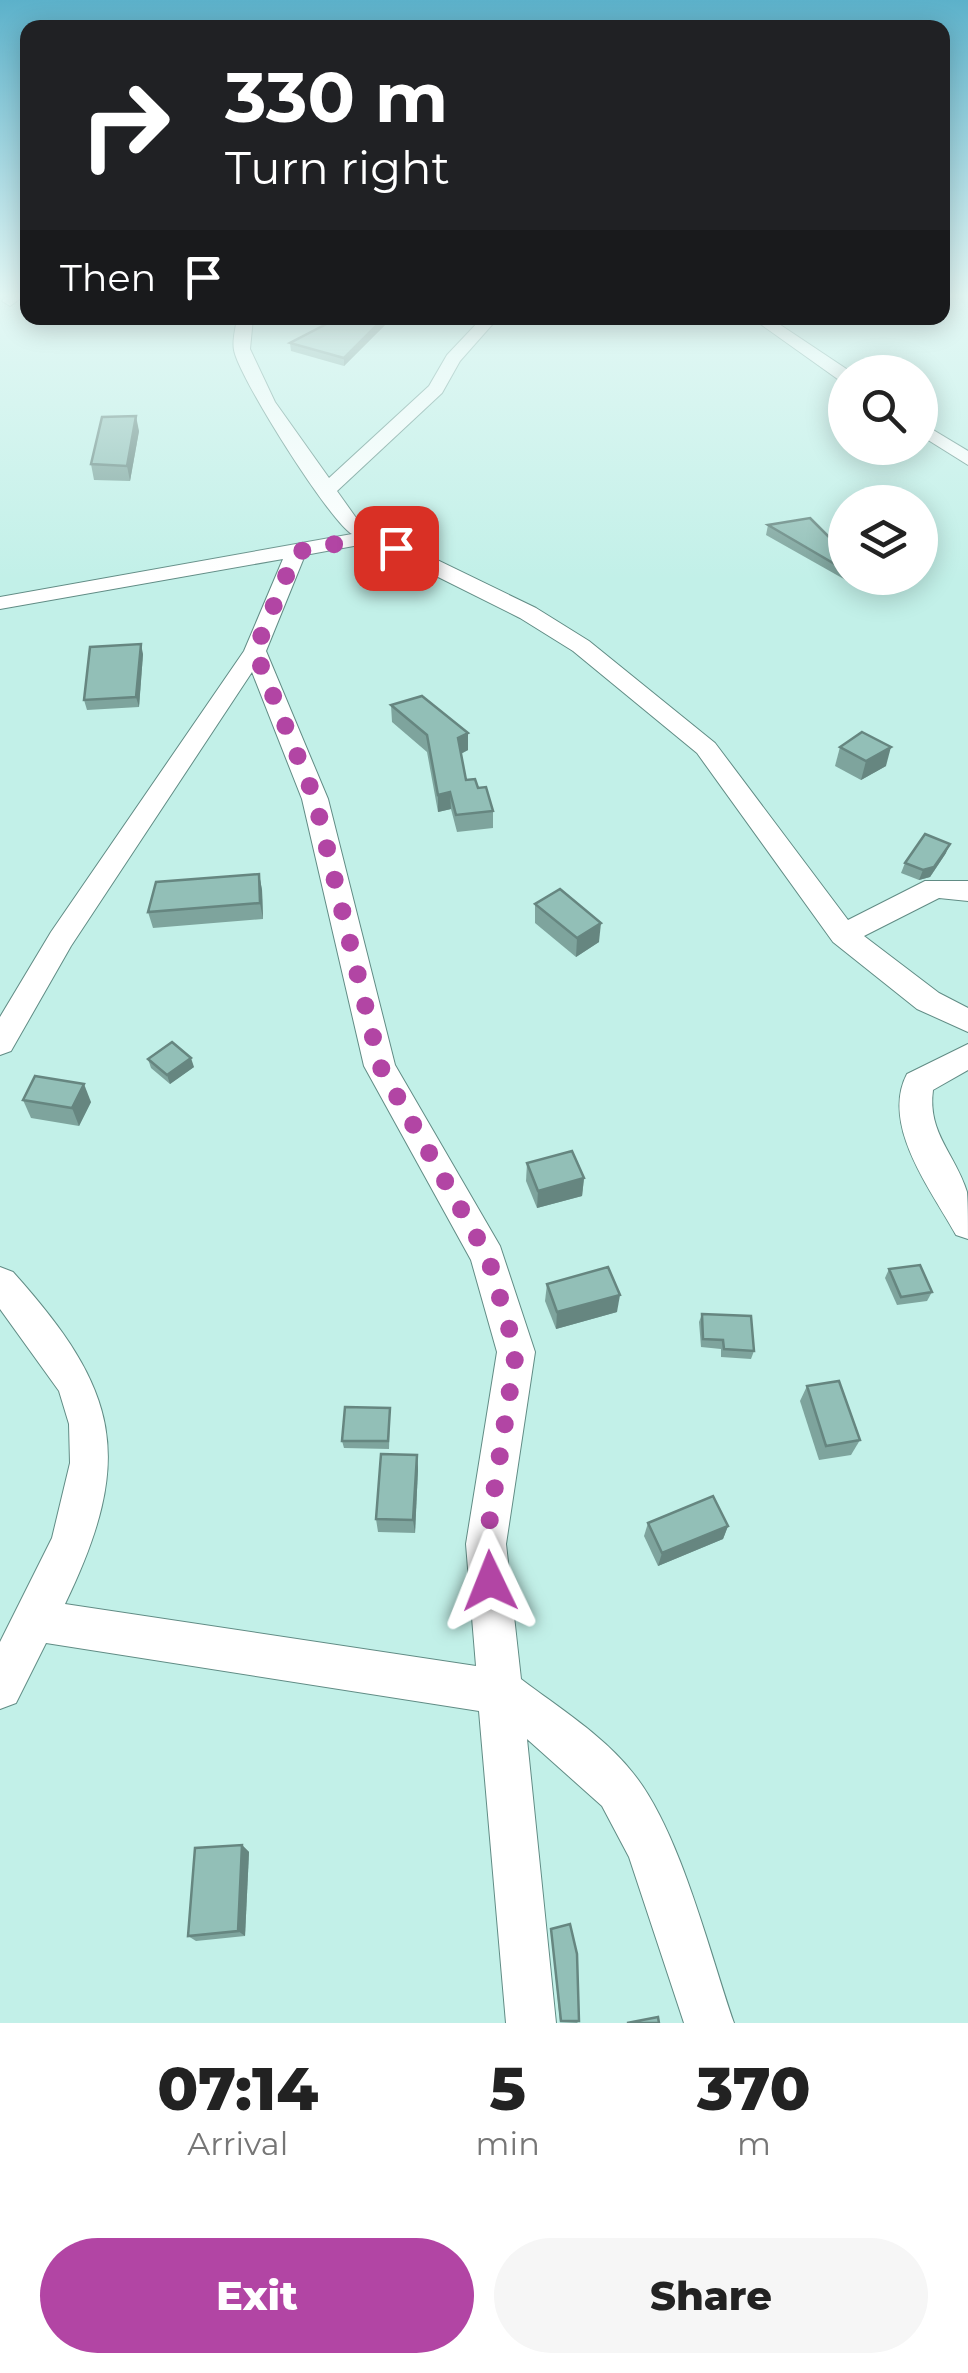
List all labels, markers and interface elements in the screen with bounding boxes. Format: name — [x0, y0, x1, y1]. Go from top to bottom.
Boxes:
text: 330 m — [225, 54, 448, 140]
icon: right — [60, 60, 190, 190]
text: Turn right — [225, 140, 450, 195]
icon: arrive — [176, 250, 231, 305]
text: Then — [60, 254, 156, 301]
map controls — [828, 355, 938, 595]
button: search — [828, 355, 938, 465]
button: layers — [828, 485, 938, 595]
pin — [354, 506, 439, 591]
icon: arrive — [369, 521, 424, 576]
position arrow — [438, 1529, 542, 1633]
text: 07:14 — [157, 2052, 318, 2125]
text: 5 — [489, 2052, 526, 2125]
text: 370 — [697, 2052, 811, 2125]
text: Arrival — [187, 2124, 288, 2163]
text: min — [476, 2124, 540, 2163]
text: m — [737, 2124, 771, 2163]
button: Exit — [40, 2238, 474, 2353]
button: Share — [494, 2238, 928, 2353]

